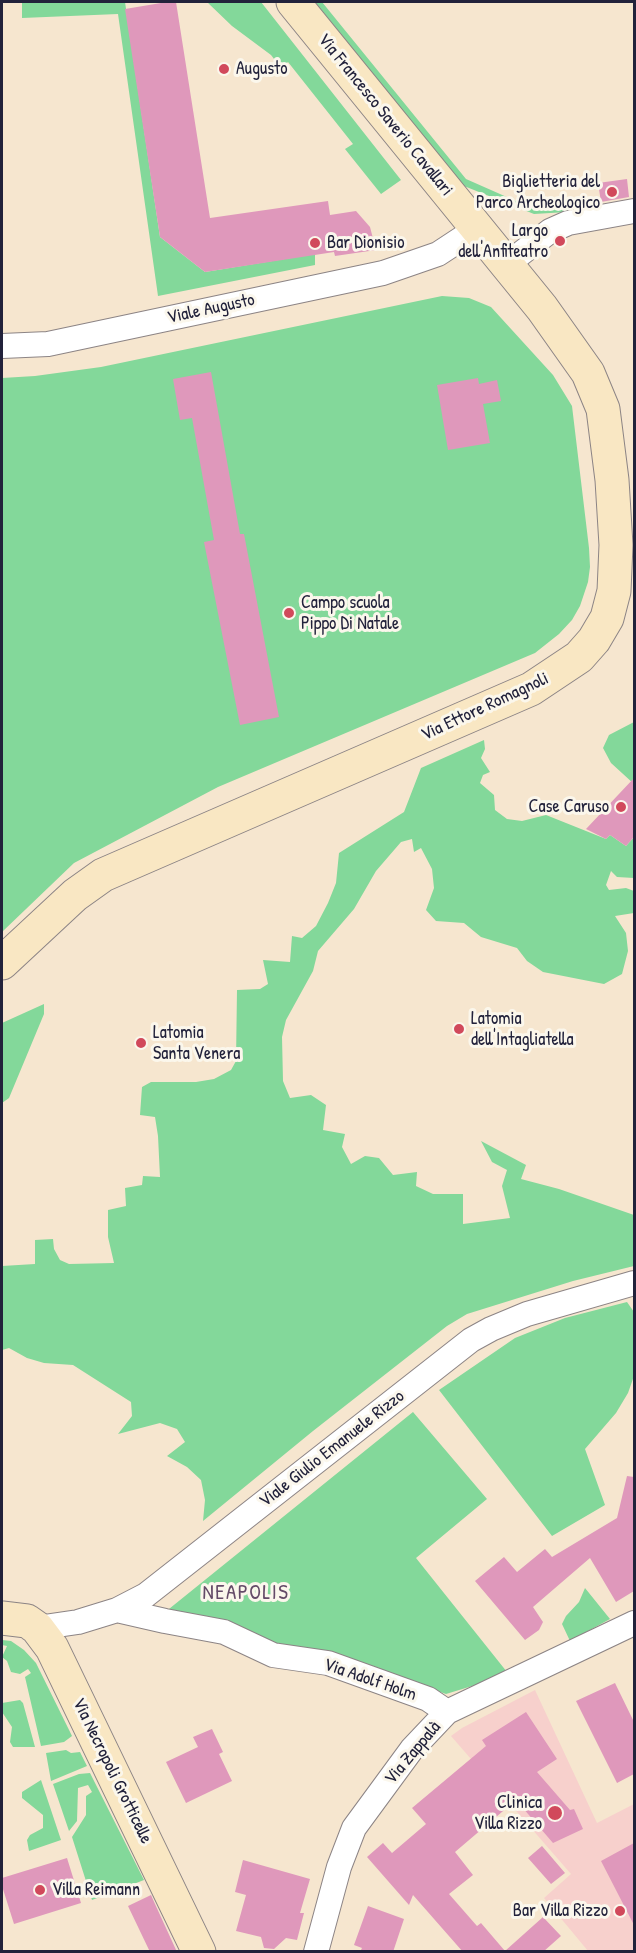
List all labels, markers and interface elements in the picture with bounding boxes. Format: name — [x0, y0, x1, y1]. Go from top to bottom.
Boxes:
street label: Via Francesco Saverio Cavallari — [313, 29, 457, 201]
place label: Augusto — [236, 58, 288, 80]
marker: Augusto — [217, 62, 231, 76]
place label: Biglietteria del Parco Archeologico — [476, 171, 600, 213]
marker: Biglietteria del Parco Archeologico — [605, 185, 619, 199]
place label: Largo dell'Anfiteatro — [458, 220, 548, 262]
place label: Bar Dionisio — [327, 232, 404, 254]
marker: Largo dell'Anfiteatro — [553, 234, 567, 248]
marker: Bar Dionisio — [308, 236, 322, 250]
street label: Viale Augusto — [165, 289, 257, 329]
place label: Campo scuola Pippo Di Natale — [301, 592, 399, 634]
marker: Campo scuola Pippo Di Natale — [282, 606, 296, 620]
street label: Via Ettore Romagnoli — [418, 668, 552, 746]
place label: Case Caruso — [529, 796, 609, 818]
marker: Case Caruso — [614, 800, 628, 814]
place label: Latomia dell'Intagliatella — [471, 1008, 574, 1050]
place label: Latomia Santa Venera — [153, 1022, 240, 1064]
marker: Latomia dell'Intagliatella — [452, 1022, 466, 1036]
marker: Latomia Santa Venera — [134, 1036, 148, 1050]
street label: Viale Giulio Emanuele Rizzo — [255, 1386, 409, 1512]
district label: NEAPOLIS — [203, 1580, 289, 1606]
street label: Via Adolf Holm — [321, 1654, 419, 1706]
street label: Via Necropoli Grotticelle — [67, 1695, 157, 1847]
street label: Via Zappalà — [380, 1717, 446, 1789]
place label: Clinica Villa Rizzo — [474, 1792, 542, 1834]
marker: Clinica Villa Rizzo — [546, 1804, 564, 1822]
place label: Villa Reimann — [52, 1879, 140, 1901]
marker: Villa Reimann — [33, 1883, 47, 1897]
place label: Bar Villa Rizzo — [513, 1900, 608, 1922]
marker: Bar Villa Rizzo — [613, 1904, 627, 1918]

